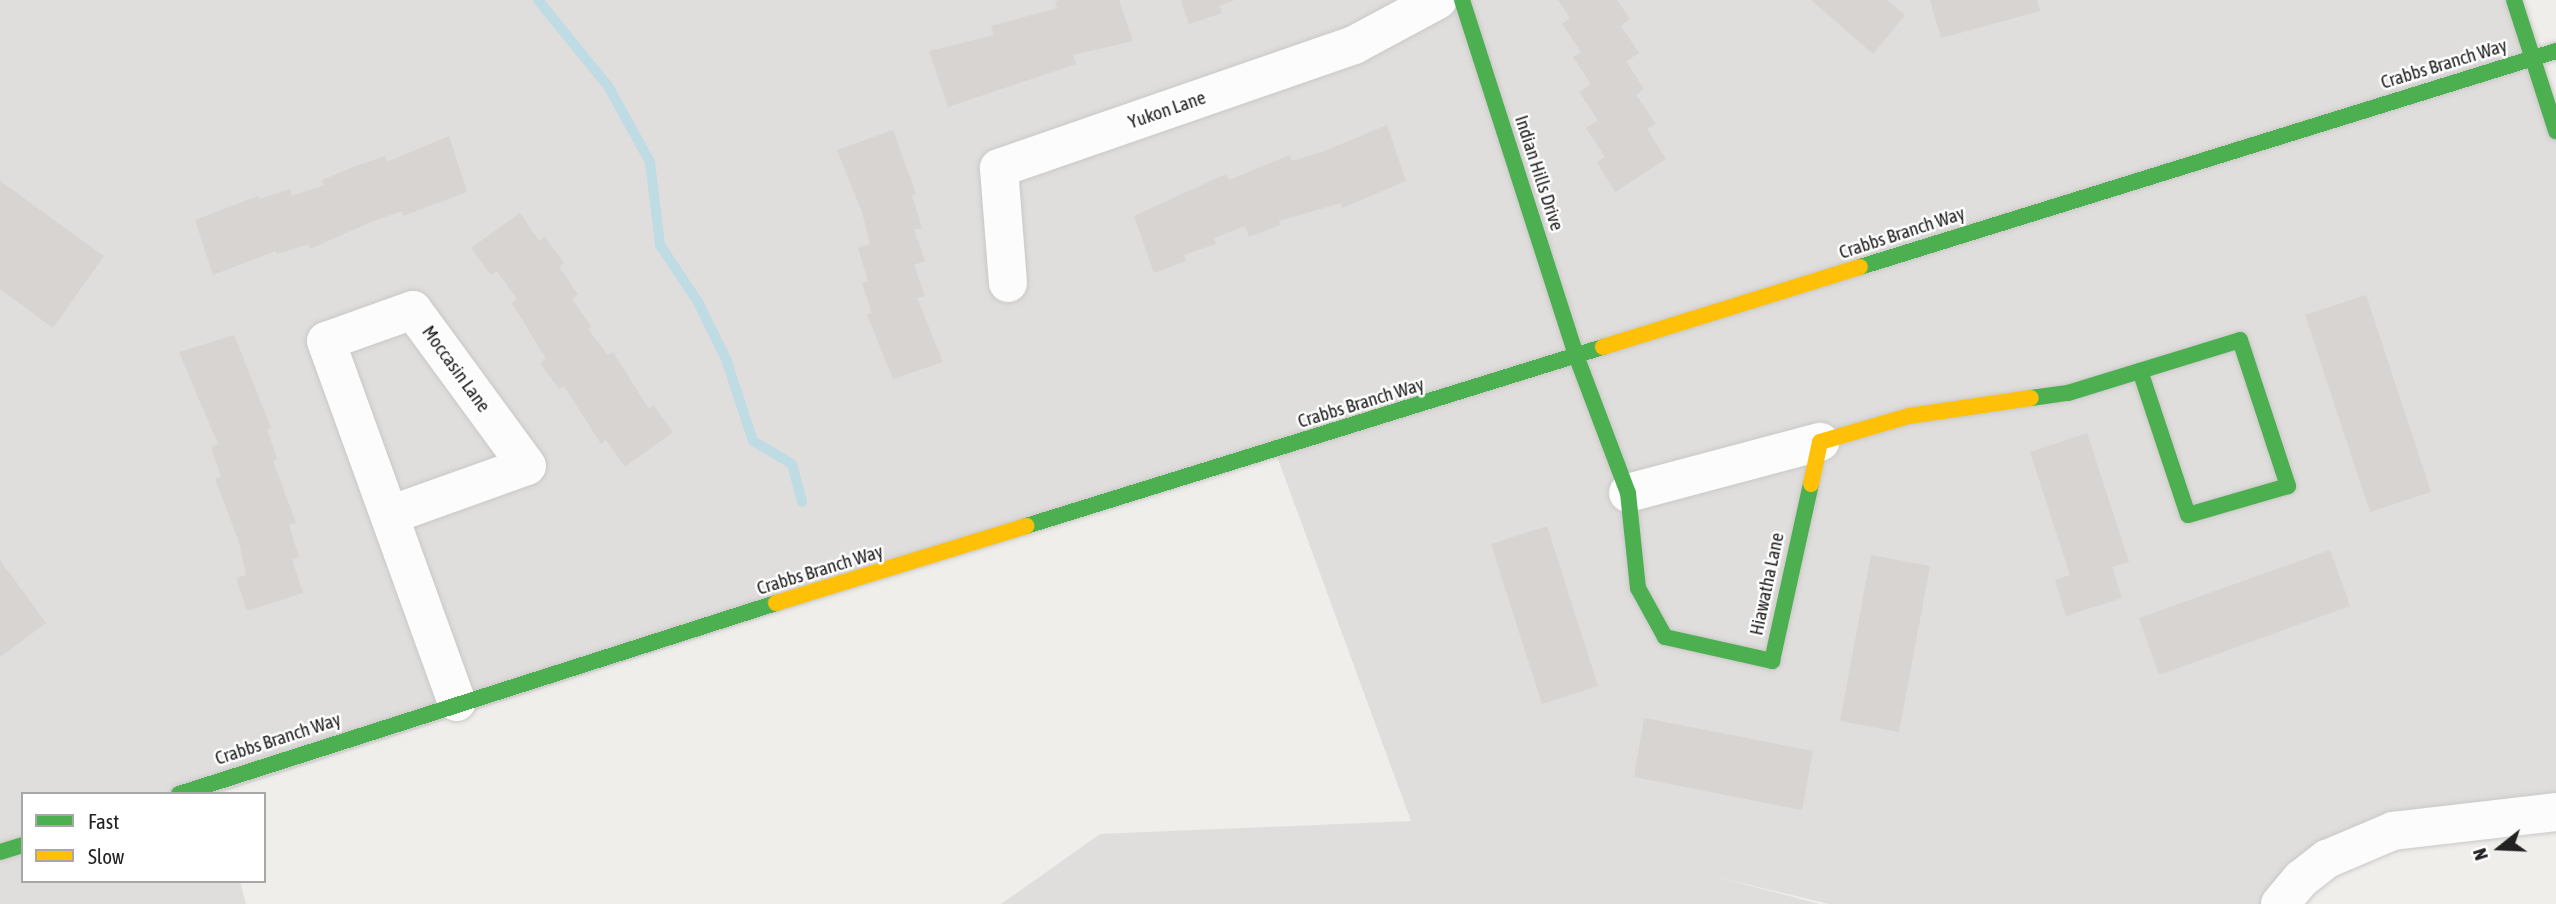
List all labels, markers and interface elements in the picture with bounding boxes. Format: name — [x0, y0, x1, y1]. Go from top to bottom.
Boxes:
street label: Crabbs Branch Way — [2378, 34, 2510, 94]
street label: Yukon Lane — [1125, 86, 1209, 134]
street label: Indian Hills Drive — [1510, 113, 1568, 233]
street label: Crabbs Branch Way — [1836, 202, 1968, 264]
street label: Moccasin Lane — [417, 321, 495, 417]
street label: Crabbs Branch Way — [1295, 373, 1427, 433]
street label: Hiawatha Lane — [1745, 531, 1789, 637]
street label: Crabbs Branch Way — [754, 540, 886, 600]
street label: Crabbs Branch Way — [212, 708, 344, 770]
legend — [21, 792, 266, 883]
text: Fast — [88, 809, 119, 833]
north arrow — [2465, 813, 2535, 883]
text: Slow — [88, 844, 124, 868]
text: N — [2468, 846, 2492, 863]

